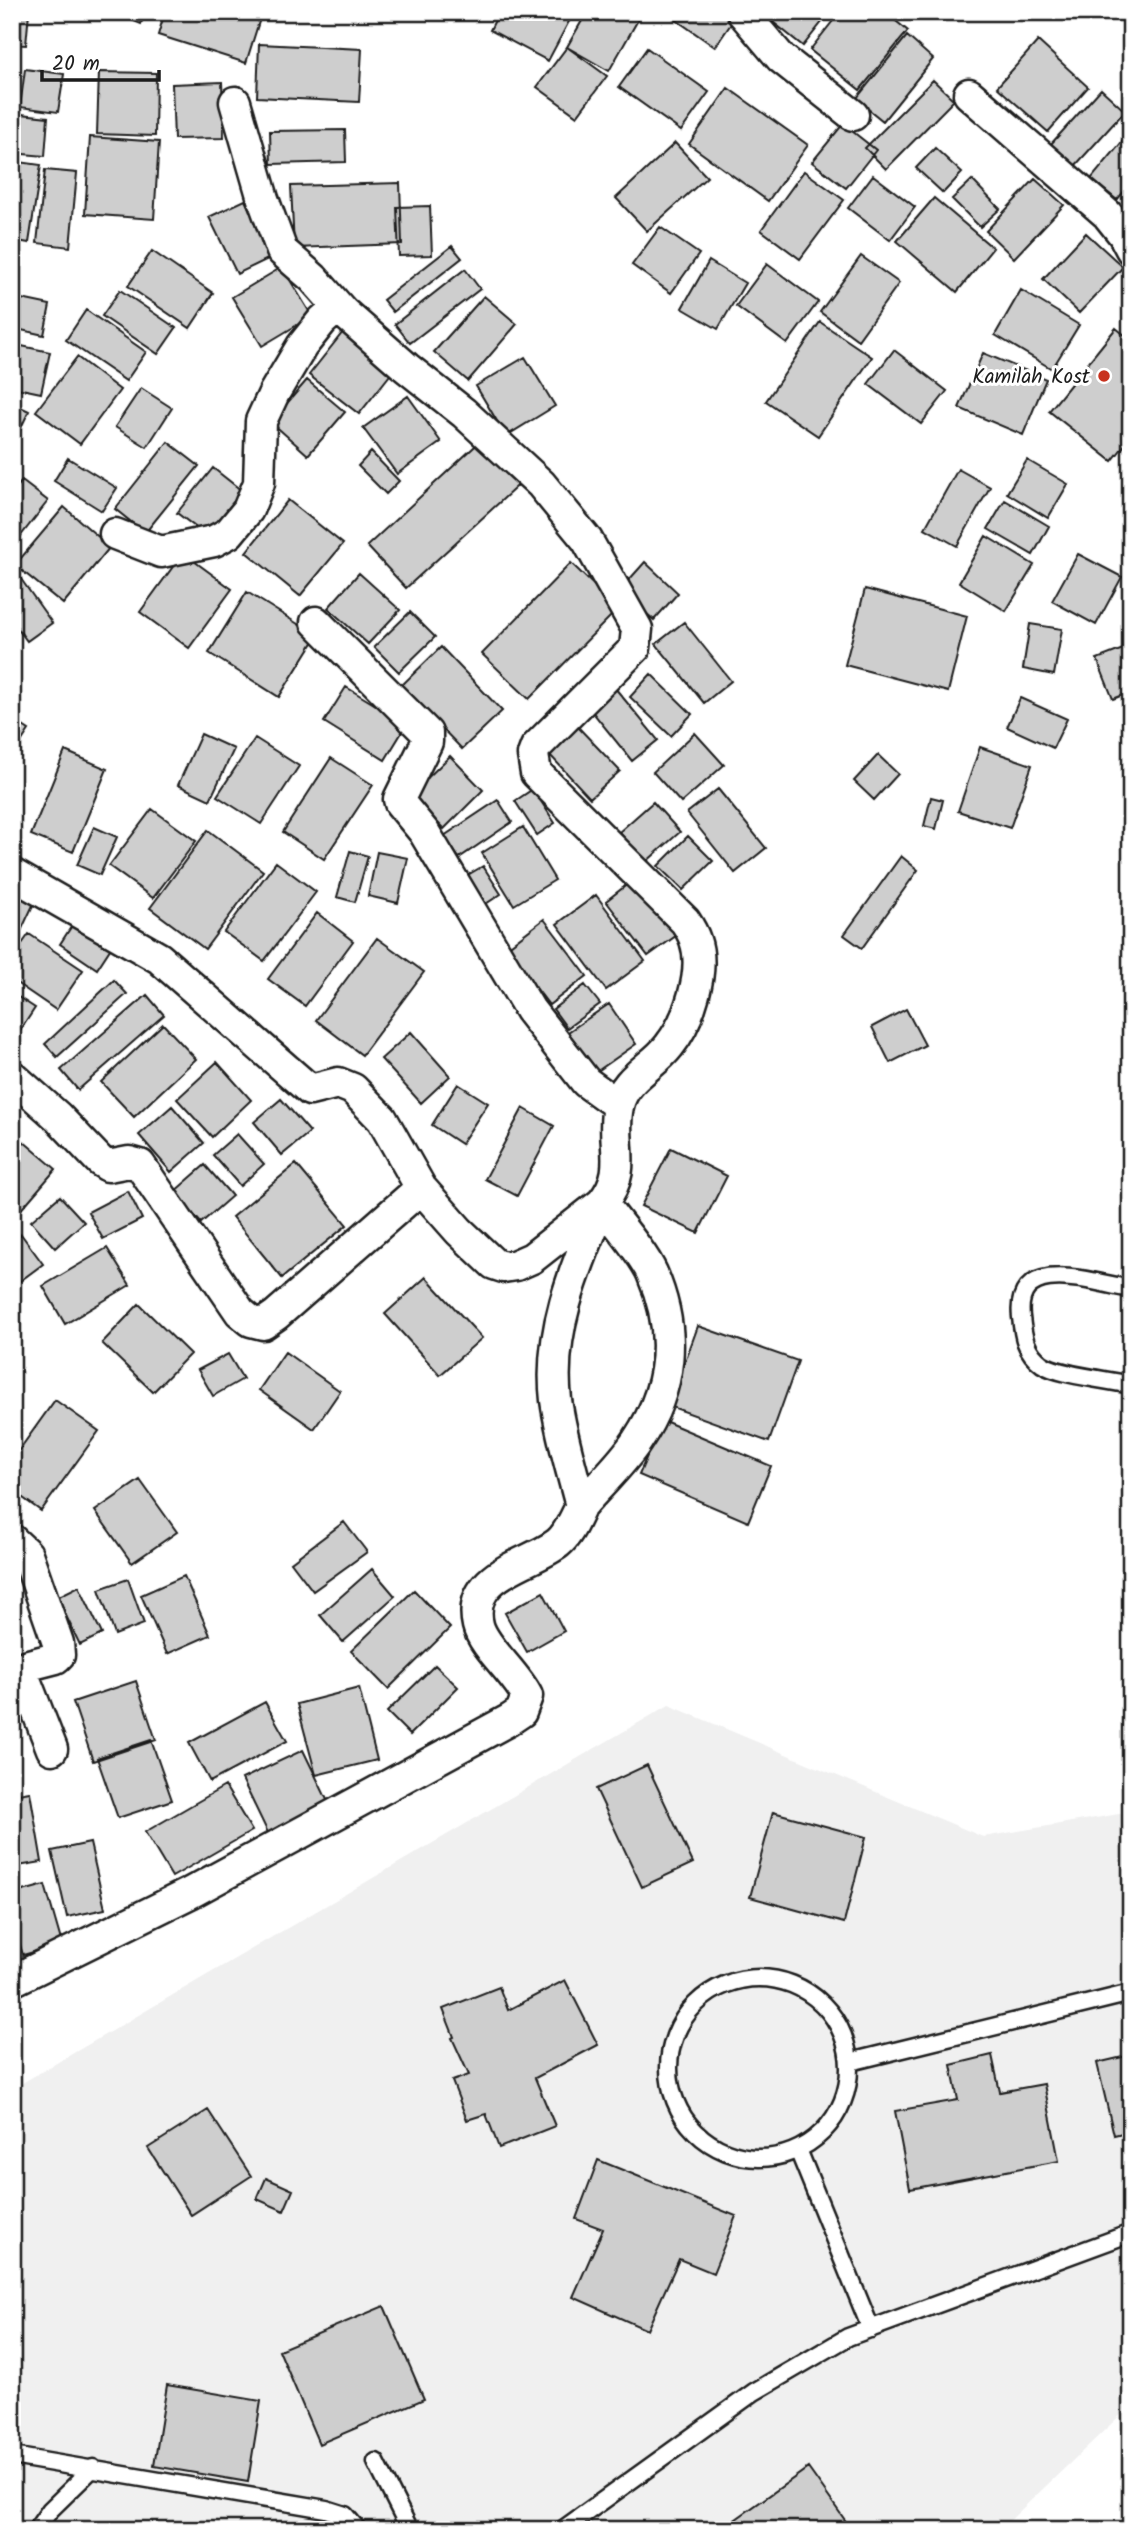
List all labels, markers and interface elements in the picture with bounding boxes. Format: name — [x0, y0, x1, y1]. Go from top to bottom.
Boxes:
scale bar — [42, 38, 159, 82]
text: 20 m — [52, 48, 100, 81]
place label: Kamilah Kost — [972, 361, 1091, 394]
marker: Kamilah Kost — [1096, 368, 1112, 384]

